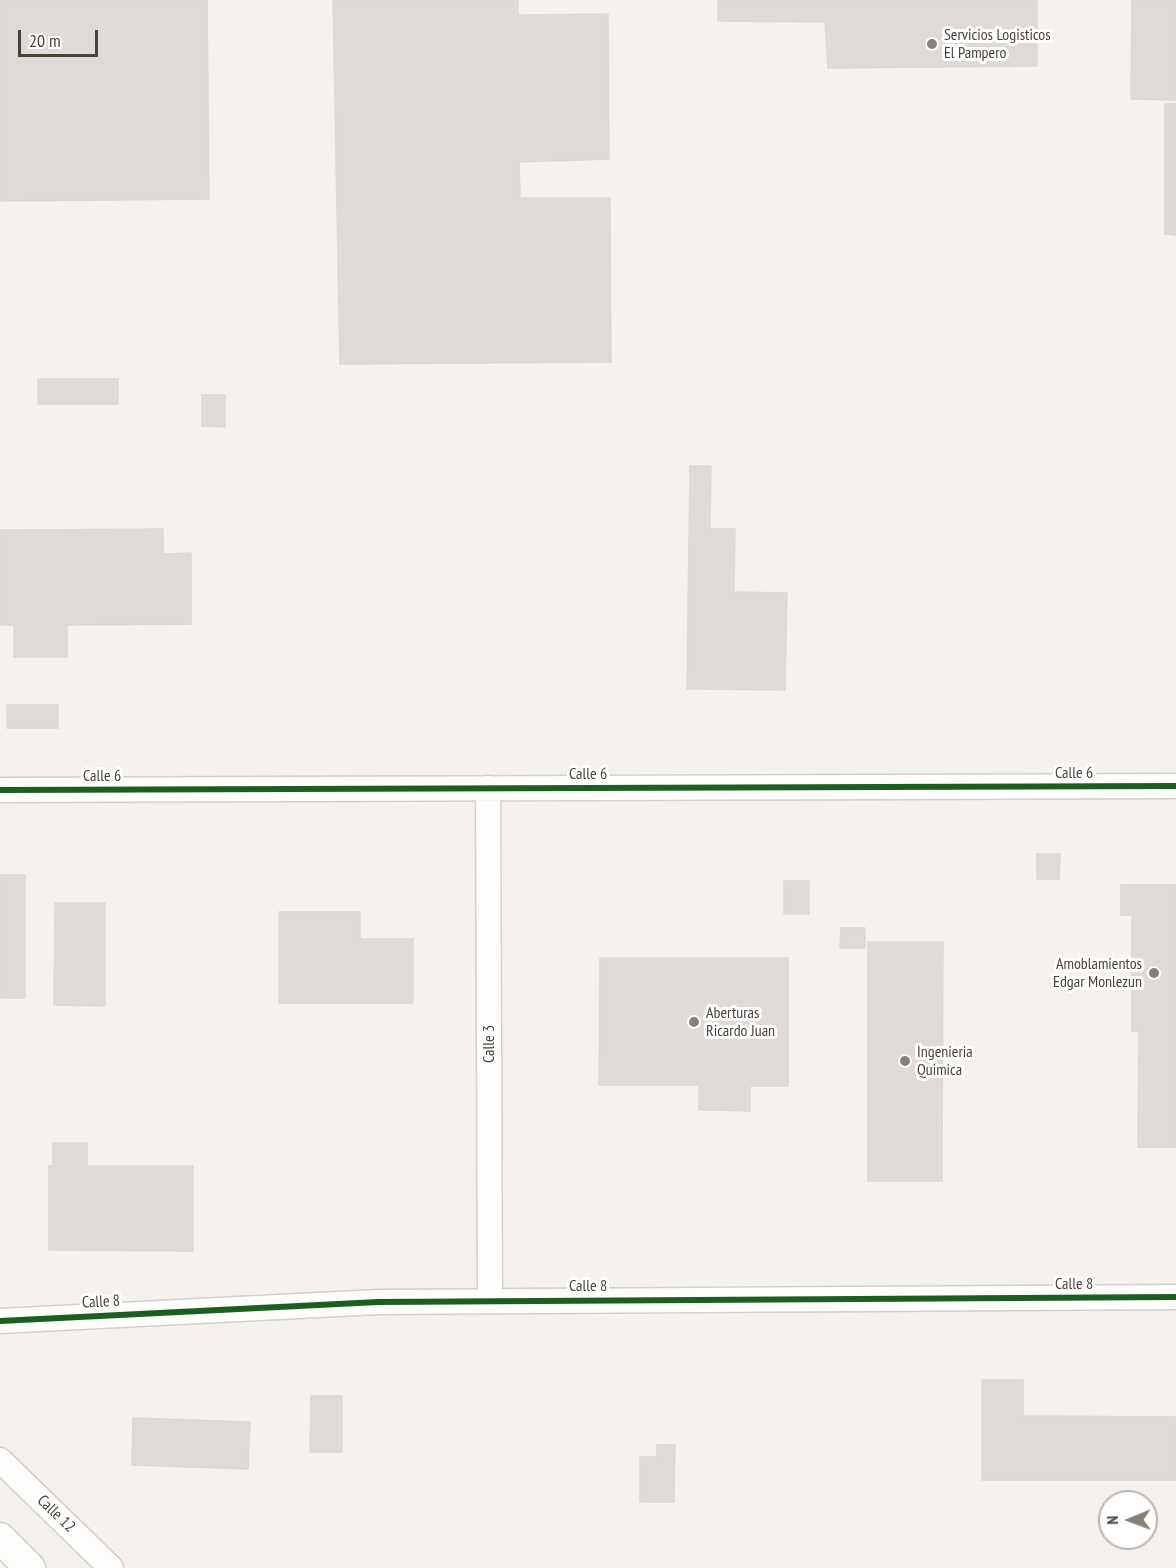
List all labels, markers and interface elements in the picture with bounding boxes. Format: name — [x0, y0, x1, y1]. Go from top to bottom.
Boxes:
scale bar — [21, 18, 100, 56]
place label: Servicios Logisticos El Pampero — [944, 25, 1051, 63]
text: 20 m — [29, 29, 61, 52]
marker: Servicios Logisticos El Pampero — [925, 37, 939, 51]
street label: Calle 6 — [1055, 763, 1093, 783]
street label: Calle 6 — [569, 764, 607, 784]
street label: Calle 6 — [83, 766, 121, 786]
place label: Amoblamientos Edgar Monlezun — [1053, 954, 1142, 992]
marker: Amoblamientos Edgar Monlezun — [1147, 966, 1161, 980]
place label: Aberturas Ricardo Juan — [706, 1003, 775, 1041]
marker: Aberturas Ricardo Juan — [687, 1015, 701, 1029]
street label: Calle 3 — [479, 1025, 499, 1063]
place label: Ingenieria Quimica — [917, 1042, 973, 1080]
marker: Ingenieria Quimica — [898, 1054, 912, 1068]
street label: Calle 8 — [1055, 1274, 1093, 1294]
street label: Calle 8 — [569, 1276, 607, 1296]
street label: Calle 8 — [81, 1291, 121, 1313]
north arrow — [1098, 1490, 1158, 1550]
street label: Calle 12 — [33, 1491, 79, 1537]
text: N — [1102, 1516, 1122, 1525]

